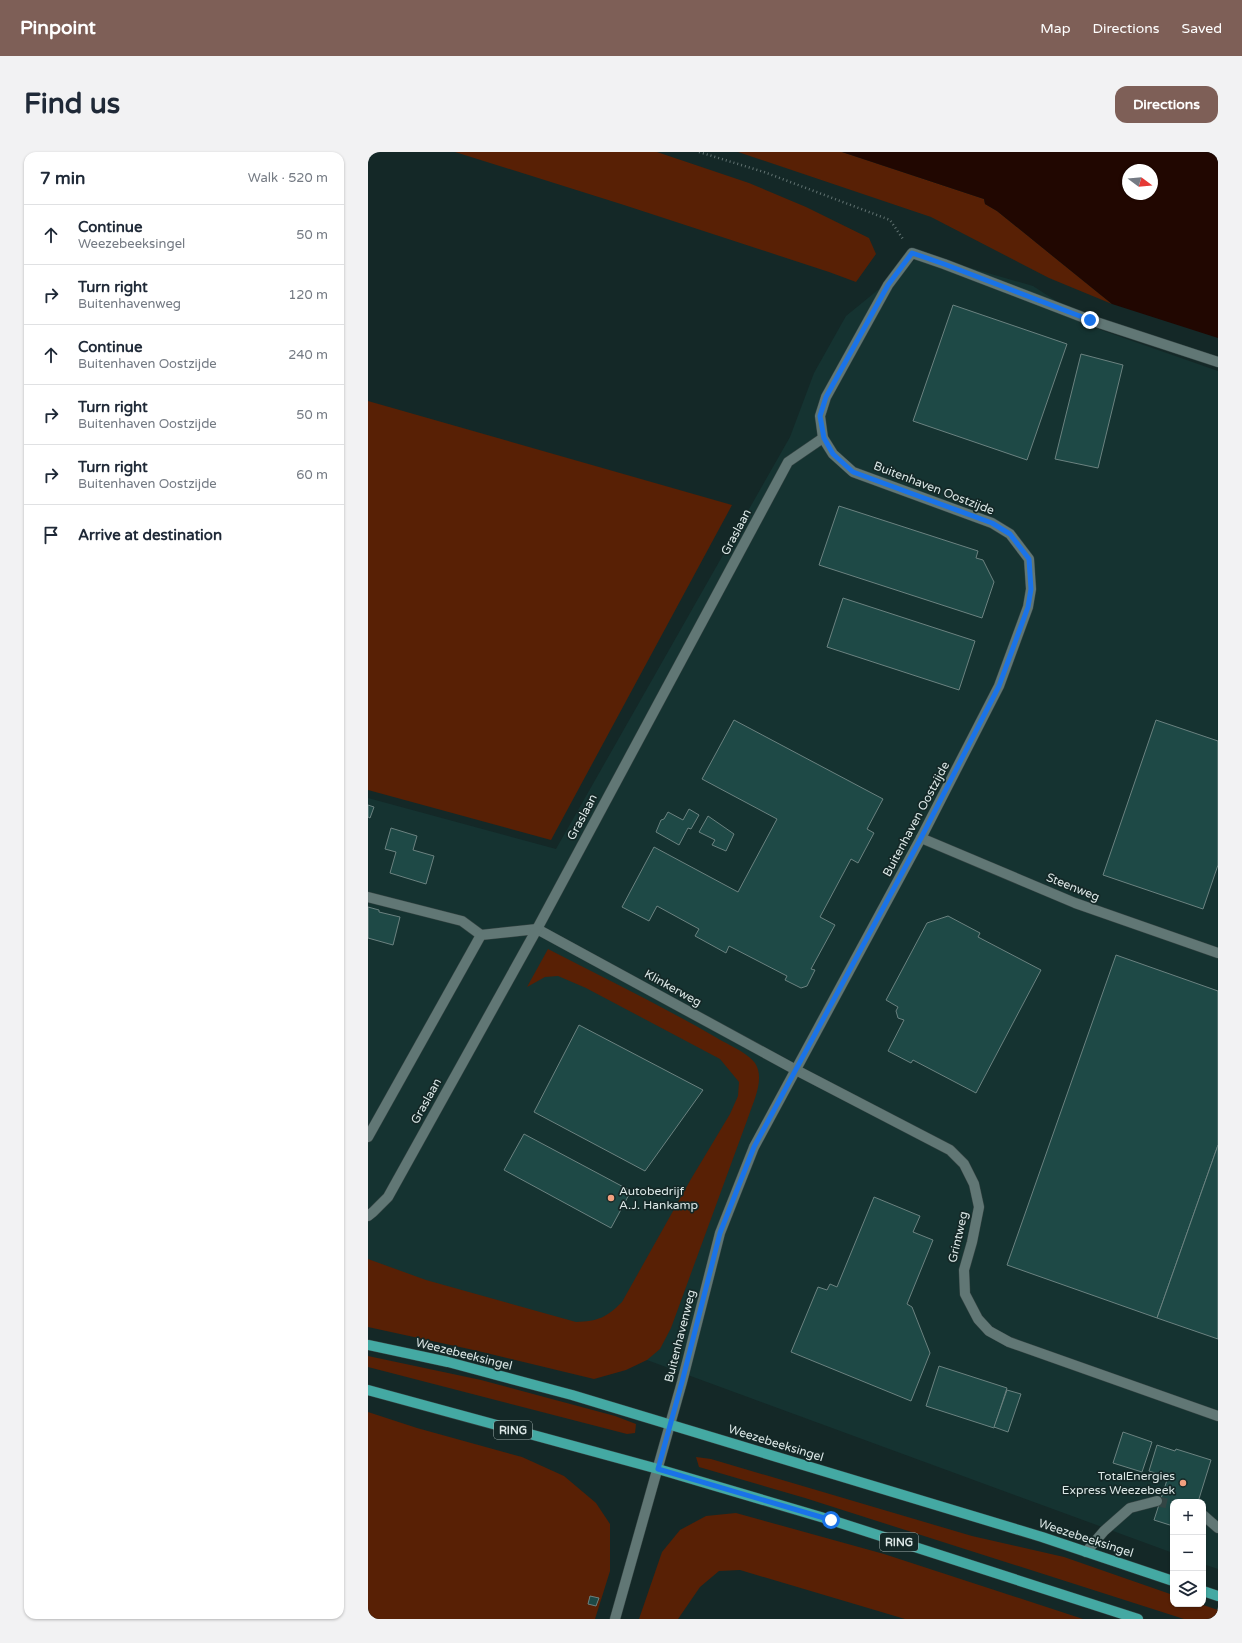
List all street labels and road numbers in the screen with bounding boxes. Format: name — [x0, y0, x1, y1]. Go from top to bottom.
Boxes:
street label: Buitenhaven Oostzijde — [872, 459, 996, 518]
street label: Graslaan — [718, 507, 754, 557]
street label: Buitenhaven Oostzijde — [880, 759, 952, 879]
street label: Graslaan — [564, 792, 600, 842]
street label: Steenweg — [1044, 870, 1102, 904]
street label: Klinkerweg — [642, 967, 704, 1009]
street label: Graslaan — [408, 1076, 444, 1126]
street label: Grintweg — [945, 1210, 971, 1264]
street label: Buitenhavenweg — [662, 1288, 698, 1384]
street label: Weezebeeksingel — [414, 1335, 514, 1373]
road number: RING — [494, 1421, 532, 1439]
street label: Weezebeeksingel — [727, 1422, 825, 1464]
street label: Weezebeeksingel — [1037, 1516, 1135, 1560]
road number: RING — [880, 1533, 918, 1551]

